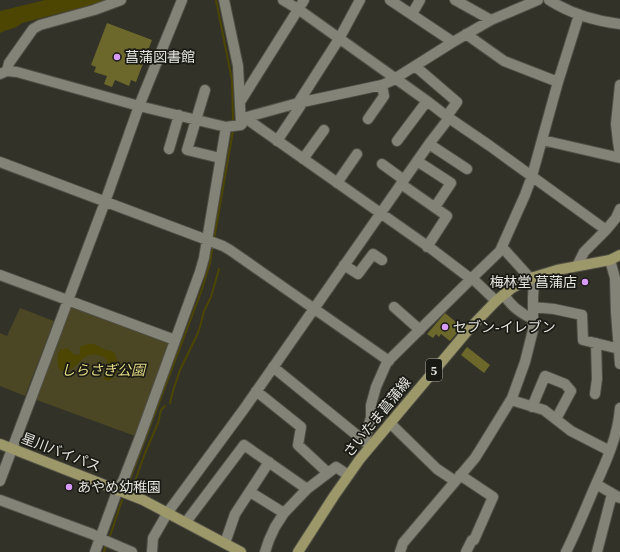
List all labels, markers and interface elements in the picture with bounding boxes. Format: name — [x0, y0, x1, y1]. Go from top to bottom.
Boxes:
place label: 菖蒲図書館 — [125, 50, 195, 65]
marker: 菖蒲図書館 — [112, 52, 122, 62]
place label: 梅林堂 菖蒲店 — [490, 274, 577, 290]
marker: 梅林堂 菖蒲店 — [580, 277, 590, 287]
place label: セブン-イレブン — [453, 319, 556, 335]
marker: セブン-イレブン — [440, 322, 450, 332]
road number: 5 — [426, 359, 442, 381]
park label: しらさぎ公園 — [61, 363, 147, 378]
street label: さいたま菖蒲線 — [341, 375, 414, 460]
street label: 星川バイパス — [19, 430, 103, 474]
place label: あやめ幼稚園 — [77, 480, 161, 495]
marker: あやめ幼稚園 — [64, 482, 74, 492]

